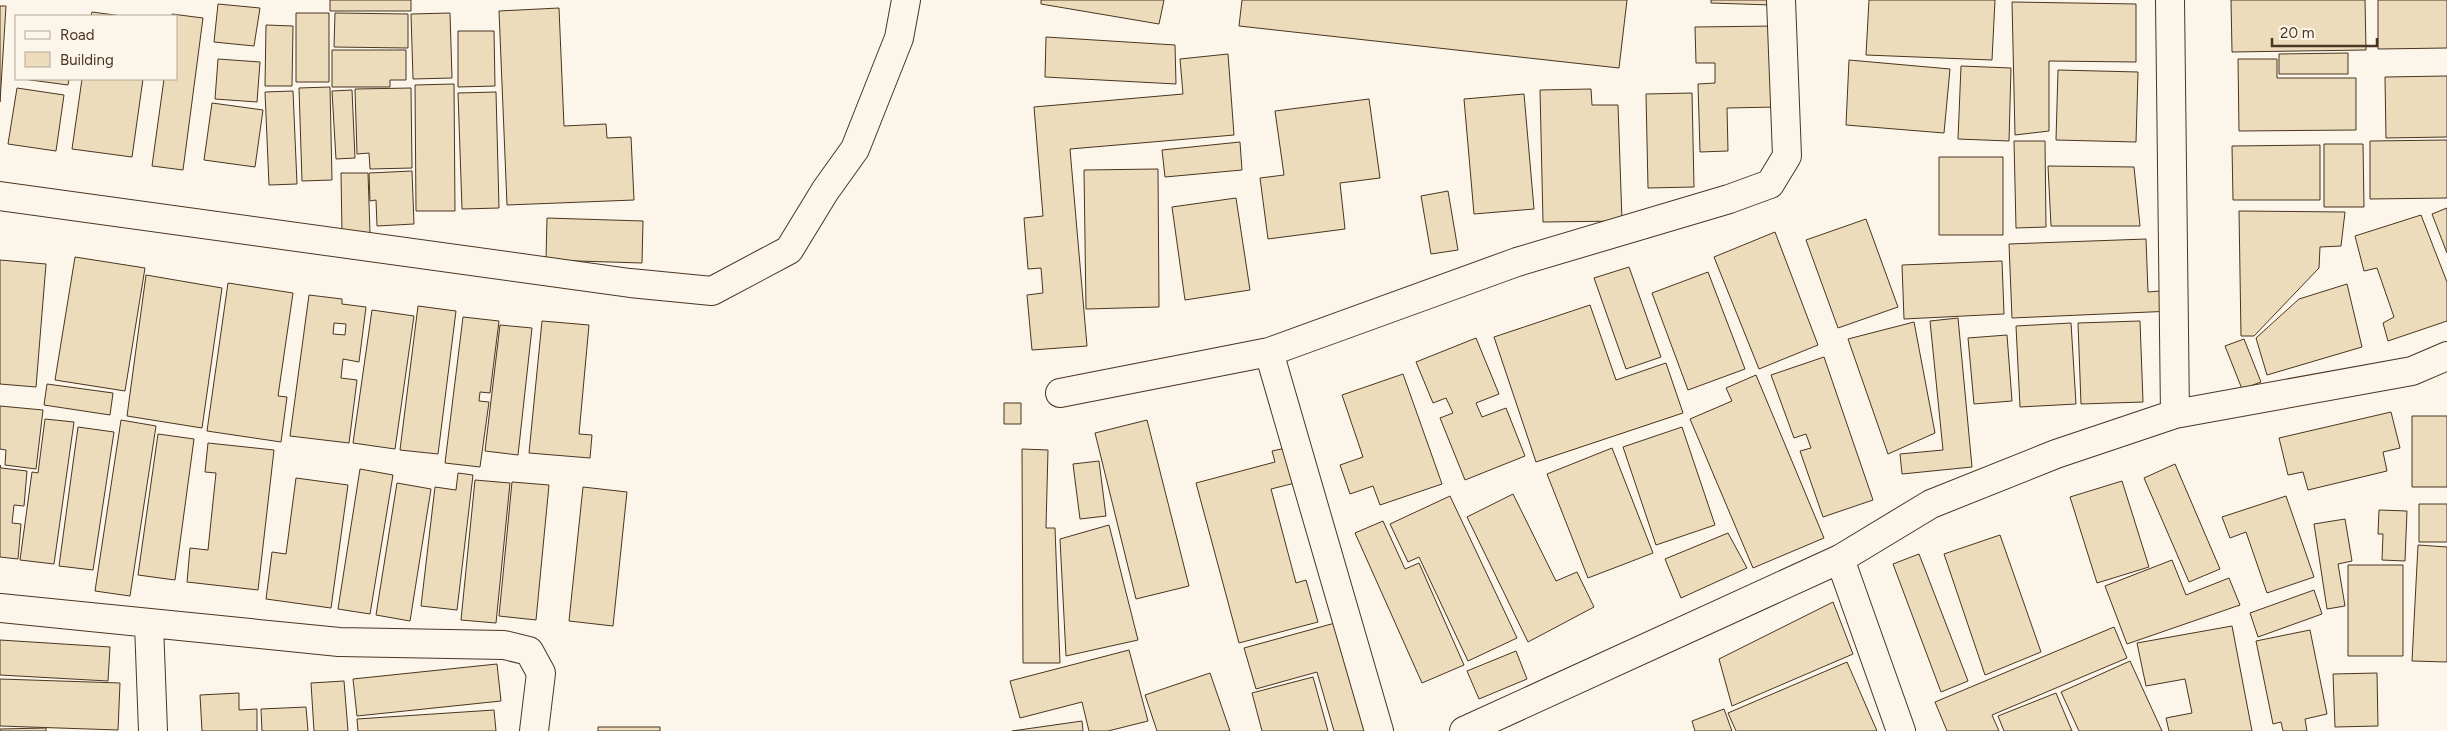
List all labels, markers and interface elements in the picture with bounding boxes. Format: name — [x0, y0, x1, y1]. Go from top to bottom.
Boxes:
legend — [15, 15, 178, 80]
scale bar — [2272, 15, 2377, 47]
text: 20 m — [2280, 24, 2314, 42]
text: Road — [60, 26, 95, 44]
text: Building — [60, 51, 114, 69]

